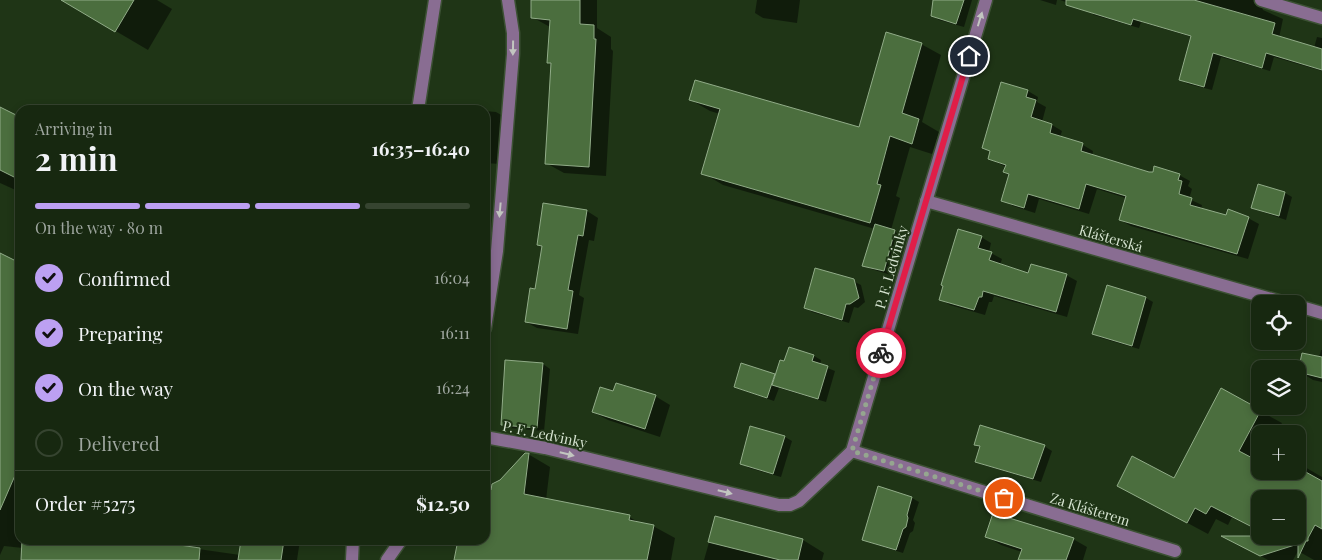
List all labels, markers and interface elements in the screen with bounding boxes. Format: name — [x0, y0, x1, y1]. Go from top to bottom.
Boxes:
one-way arrow — [977, 12, 985, 27]
pin — [948, 35, 990, 77]
one-way arrow — [509, 41, 517, 57]
icon: home — [955, 42, 983, 70]
text: Arriving in — [35, 118, 113, 139]
text: 16:35–16:40 — [372, 135, 470, 161]
text: 2 min — [35, 136, 118, 179]
one-way arrow — [496, 203, 504, 219]
text: On the way · 80 m — [35, 217, 163, 238]
street label: Klášterská — [1077, 220, 1145, 256]
street label: P. F. Ledvinky — [870, 223, 912, 311]
icon: check — [35, 264, 63, 292]
text: Confirmed — [78, 265, 171, 291]
text: 16:04 — [434, 267, 470, 288]
map controls — [1251, 295, 1306, 545]
button: locate — [1251, 295, 1306, 350]
icon: check — [35, 319, 63, 347]
text: Preparing — [78, 320, 163, 346]
text: 16:11 — [440, 322, 470, 343]
courier — [856, 328, 906, 378]
icon: bike — [867, 339, 895, 367]
button: layers — [1251, 360, 1306, 415]
icon: check — [35, 374, 63, 402]
text: On the way — [78, 375, 173, 401]
text: 16:24 — [436, 377, 470, 398]
street label: P. F. Ledvinky — [501, 416, 589, 452]
button: + — [1251, 425, 1306, 480]
text: Delivered — [78, 430, 160, 456]
one-way arrow — [560, 450, 575, 458]
pin — [983, 477, 1025, 519]
icon: bag — [990, 484, 1018, 512]
one-way arrow — [718, 488, 733, 496]
street label: Za Klášterem — [1048, 488, 1133, 530]
text: Order #5275 — [35, 490, 135, 516]
text: $12.50 — [416, 490, 470, 516]
button: − — [1251, 490, 1306, 545]

